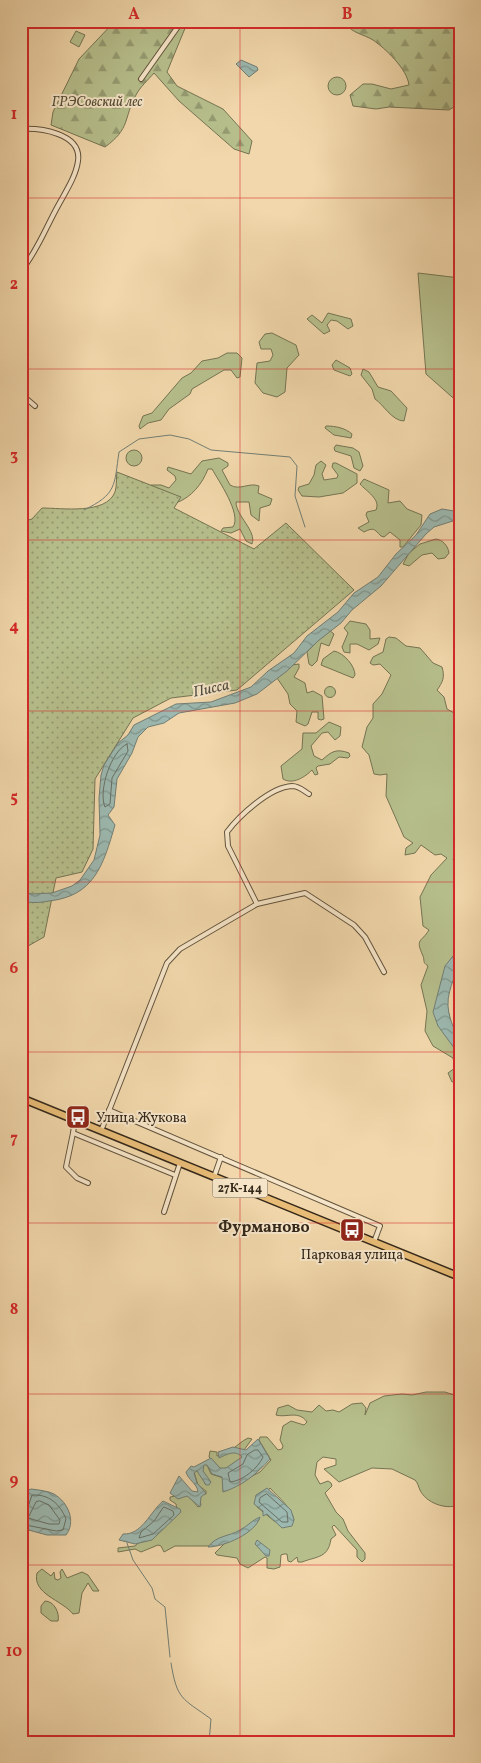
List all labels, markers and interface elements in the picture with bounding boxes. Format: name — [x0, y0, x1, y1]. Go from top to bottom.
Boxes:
text: A — [128, 4, 140, 26]
text: B — [342, 4, 353, 26]
park label: ГРЭСовский лес — [52, 93, 142, 112]
text: 1 — [11, 104, 17, 126]
text: 2 — [10, 274, 18, 296]
text: 3 — [10, 445, 18, 467]
text: 4 — [9, 616, 19, 638]
water label: Писса — [191, 675, 231, 704]
text: 5 — [10, 787, 18, 809]
text: 6 — [10, 958, 19, 980]
bus stop icon: Улица Жукова — [65, 1104, 91, 1130]
place label: Улица Жукова — [96, 1109, 187, 1128]
text: 7 — [10, 1128, 18, 1150]
road number: 27К-144 — [212, 1178, 268, 1198]
district label: Фурманово — [218, 1217, 310, 1239]
bus stop icon: Парковая улица — [339, 1217, 365, 1243]
place label: Парковая улица — [301, 1246, 403, 1265]
text: 8 — [10, 1299, 18, 1321]
text: 9 — [10, 1470, 19, 1492]
text: 10 — [6, 1641, 22, 1663]

